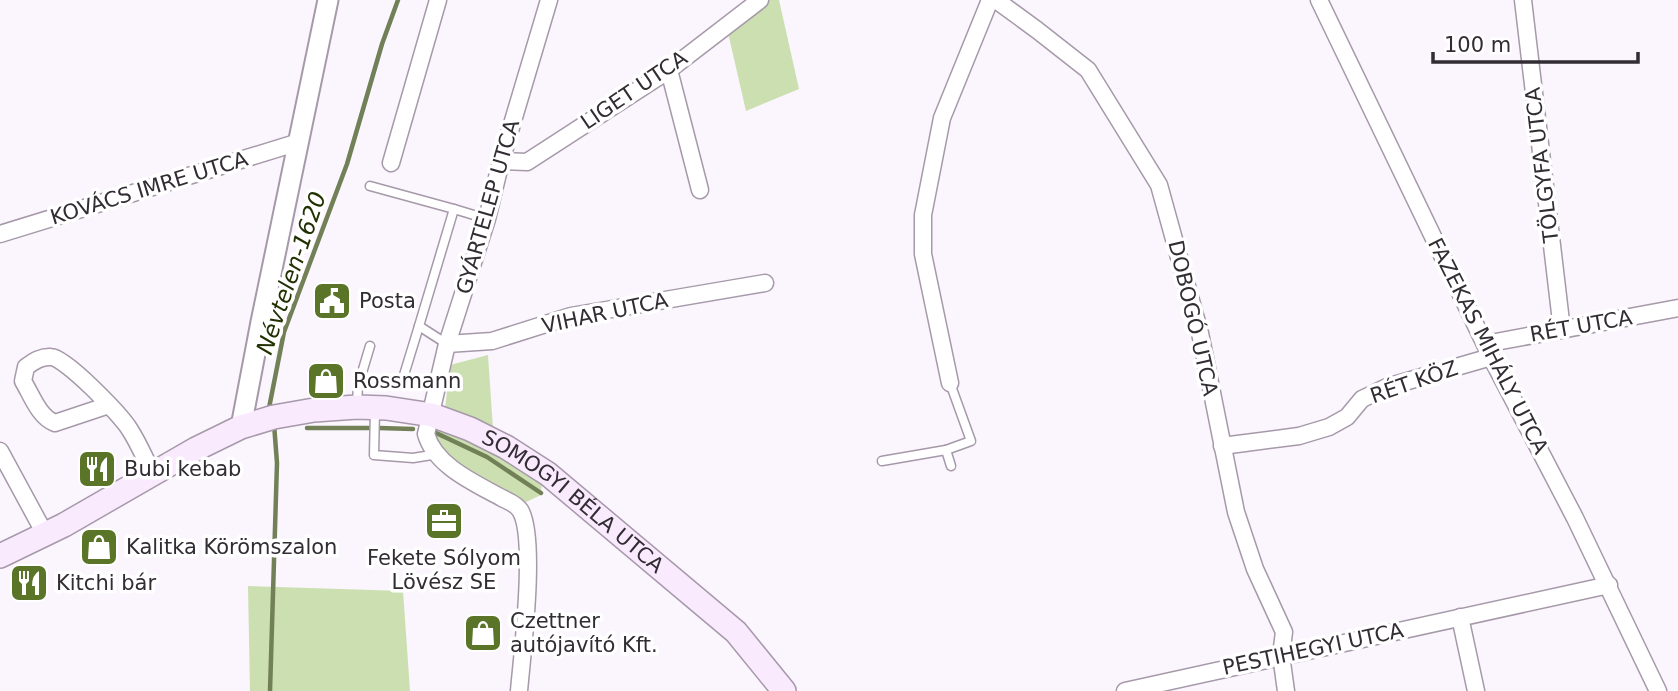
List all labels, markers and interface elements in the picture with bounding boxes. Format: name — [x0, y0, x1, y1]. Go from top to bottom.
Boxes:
scale bar — [1433, 21, 1638, 65]
text: 100 m — [1444, 33, 1511, 57]
street label: LIGET UTCA — [576, 45, 692, 134]
street label: TÖLGYFA UTCA — [1519, 85, 1564, 245]
street label: GYÁRTELEP UTCA — [451, 116, 525, 297]
street label: KOVÁCS IMRE UTCA — [47, 145, 251, 229]
water label: Névtelen-1620 — [251, 188, 331, 358]
street label: FAZEKAS MIHÁLY UTCA — [1423, 234, 1554, 458]
street label: DOBOGÓ UTCA — [1163, 238, 1224, 399]
public building icon: Posta — [311, 280, 353, 322]
street label: VIHAR UTCA — [540, 288, 671, 338]
place label: Posta — [359, 289, 416, 313]
street label: RÉT UTCA — [1528, 304, 1635, 347]
street label: RÉT KÖZ — [1367, 355, 1461, 408]
shop icon: Rossmann — [305, 360, 347, 402]
place label: Rossmann — [353, 369, 461, 393]
street label: SOMOGYI BÉLA UTCA — [478, 425, 669, 578]
restaurant icon: Bubi kebab — [76, 448, 118, 490]
place label: Bubi kebab — [124, 457, 241, 481]
office icon: Fekete Sólyom Lövész SE — [423, 500, 465, 542]
shop icon: Kalitka Körömszalon — [78, 526, 120, 568]
place label: Kalitka Körömszalon — [126, 535, 337, 559]
place label: Fekete Sólyom Lövész SE — [367, 546, 521, 594]
restaurant icon: Kitchi bár — [8, 562, 50, 604]
place label: Kitchi bár — [56, 571, 156, 595]
place label: Czettner autójavító Kft. — [510, 609, 658, 657]
shop icon: Czettner autójavító Kft. — [462, 612, 504, 654]
street label: PESTIHEGYI UTCA — [1220, 618, 1406, 680]

